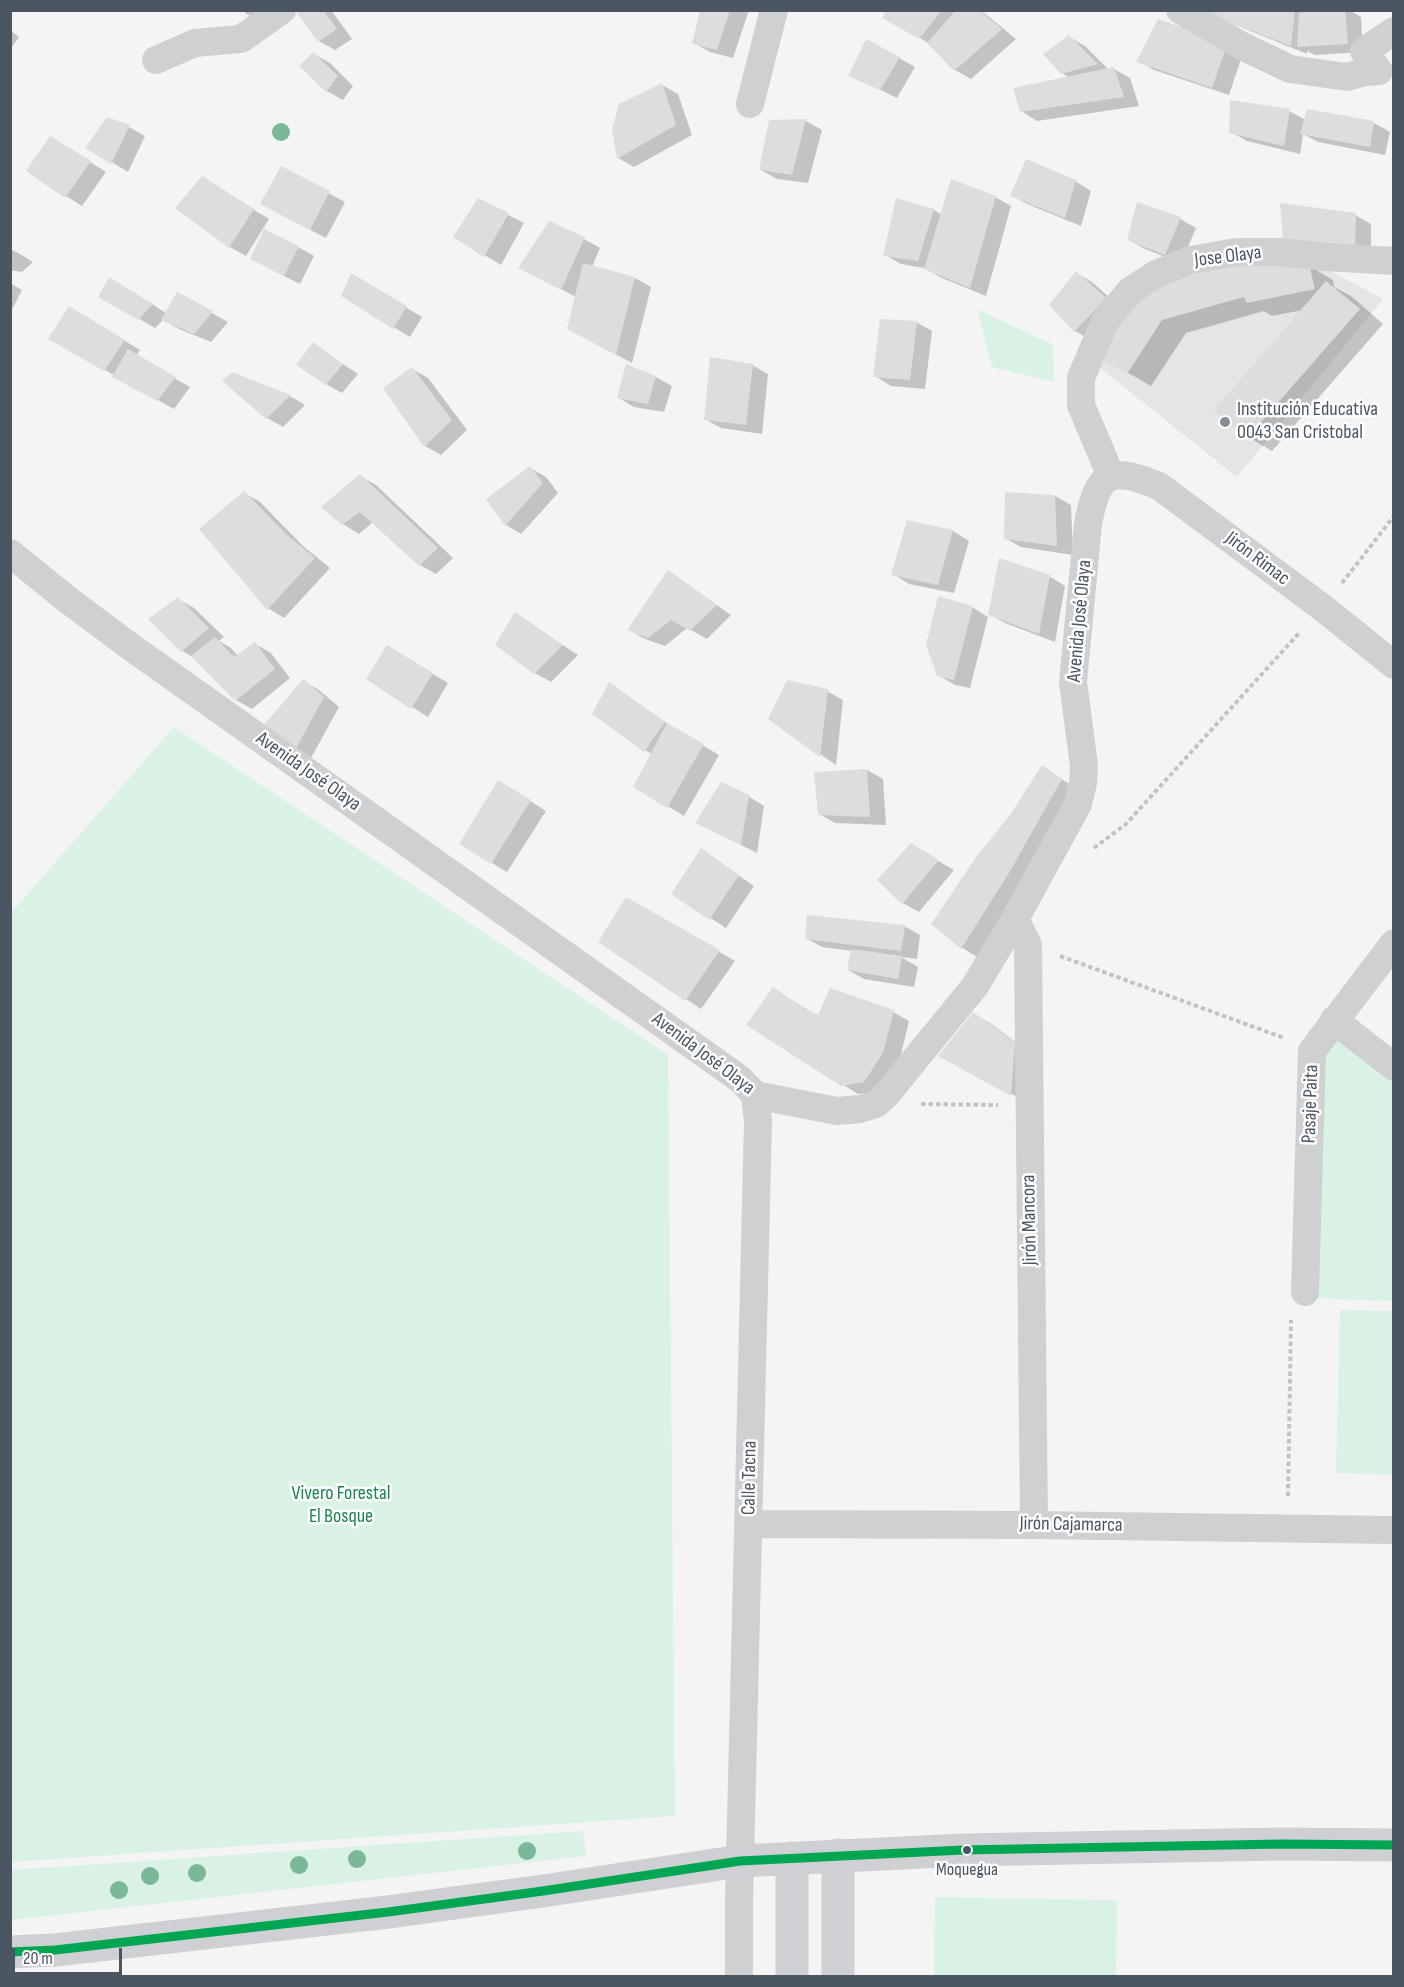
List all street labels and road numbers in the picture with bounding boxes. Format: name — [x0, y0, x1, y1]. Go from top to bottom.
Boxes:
street label: Jose Olaya — [1193, 241, 1263, 273]
street label: Jirón Rimac — [1220, 527, 1294, 591]
street label: Avenida José Olaya — [1063, 559, 1097, 683]
street label: Avenida José Olaya — [251, 727, 365, 817]
street label: Avenida José Olaya — [647, 1008, 759, 1100]
street label: Pasaje Paita — [1298, 1064, 1324, 1144]
street label: Jirón Mancora — [1017, 1174, 1043, 1266]
street label: Calle Tacna — [737, 1441, 763, 1515]
street label: Jirón Cajamarca — [1019, 1512, 1123, 1538]

